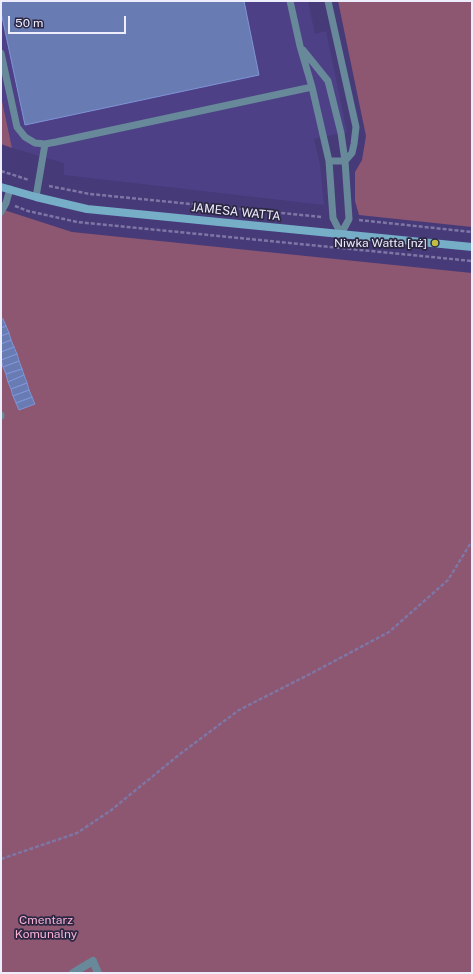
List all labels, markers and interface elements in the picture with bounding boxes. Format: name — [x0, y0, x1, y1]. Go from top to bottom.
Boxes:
scale bar — [10, 8, 128, 34]
text: 50 m — [15, 16, 43, 30]
street label: JAMESA WATTA — [191, 200, 281, 224]
place label: Niwka Watta [nż] — [334, 236, 427, 250]
marker: Niwka Watta [nż] — [430, 238, 440, 248]
park label: Cmentarz Komunalny — [15, 913, 77, 941]

